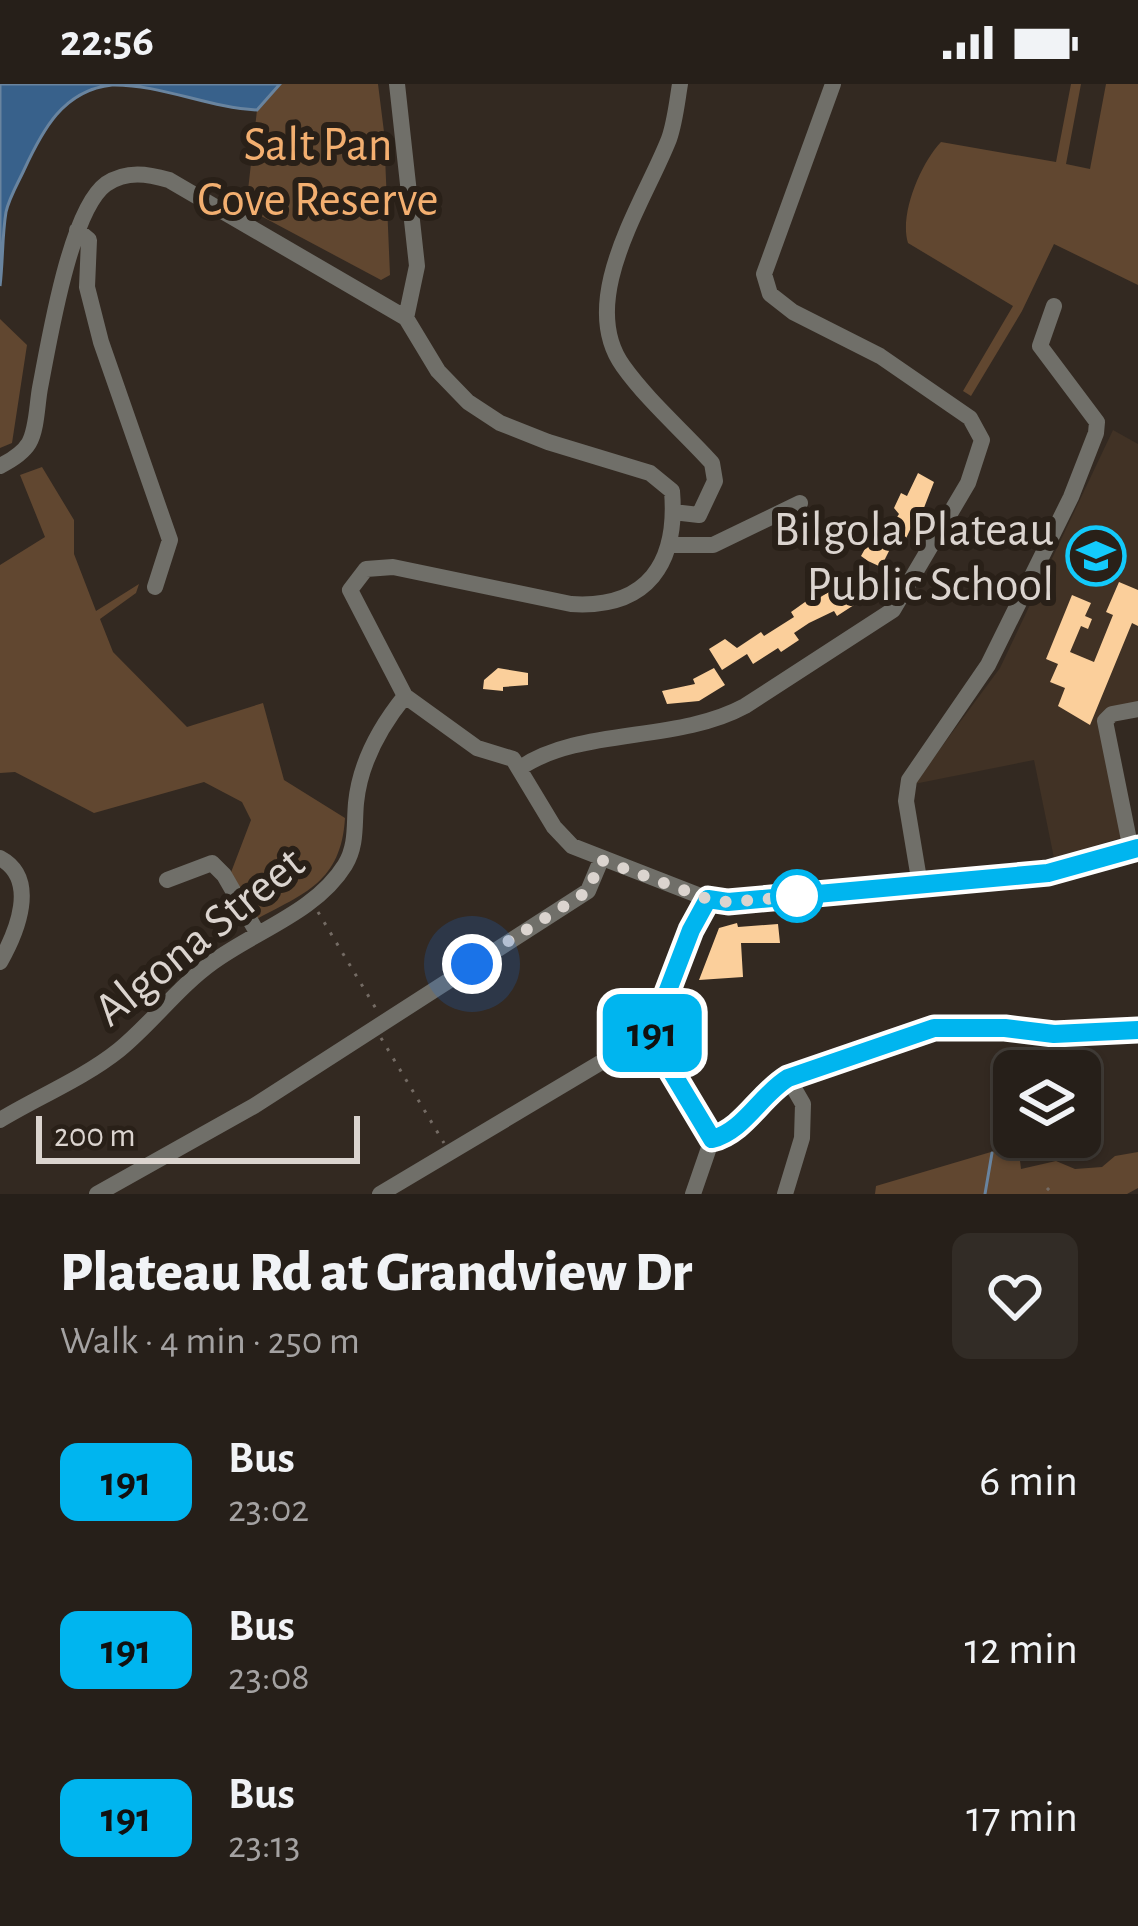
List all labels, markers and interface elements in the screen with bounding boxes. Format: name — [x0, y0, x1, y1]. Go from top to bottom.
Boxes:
text: 22:56 — [60, 19, 154, 64]
park label: Salt Pan Cove Reserve — [197, 122, 439, 225]
place label: Bilgola Plateau Public School — [773, 507, 1054, 610]
school or university icon: Bilgola Plateau Public School — [1065, 525, 1127, 587]
street label: Algona Street — [86, 839, 314, 1036]
unlabelled marker — [772, 871, 822, 921]
your location — [442, 934, 502, 994]
line badge: 191 — [583, 994, 721, 1072]
text: 191 — [627, 1012, 677, 1054]
map controls — [993, 1050, 1101, 1158]
button: layers — [993, 1050, 1101, 1158]
scale bar — [36, 1110, 360, 1163]
text: 200 m — [54, 1120, 136, 1153]
button: heart — [952, 1233, 1078, 1359]
text: Plateau Rd at Grandview Dr — [60, 1244, 692, 1301]
text: Walk · 4 min · 250 m — [60, 1322, 360, 1361]
text: Bus — [228, 1436, 295, 1481]
text: 6 min — [979, 1459, 1078, 1504]
text: 191 — [101, 1461, 151, 1503]
text: 23:02 — [228, 1490, 309, 1529]
text: Bus — [228, 1604, 295, 1649]
text: 12 min — [965, 1627, 1078, 1672]
text: 191 — [101, 1629, 151, 1671]
text: 23:08 — [228, 1658, 310, 1697]
text: Bus — [228, 1772, 295, 1817]
text: 17 min — [966, 1795, 1078, 1840]
text: 191 — [101, 1797, 151, 1839]
text: 23:13 — [228, 1826, 300, 1865]

